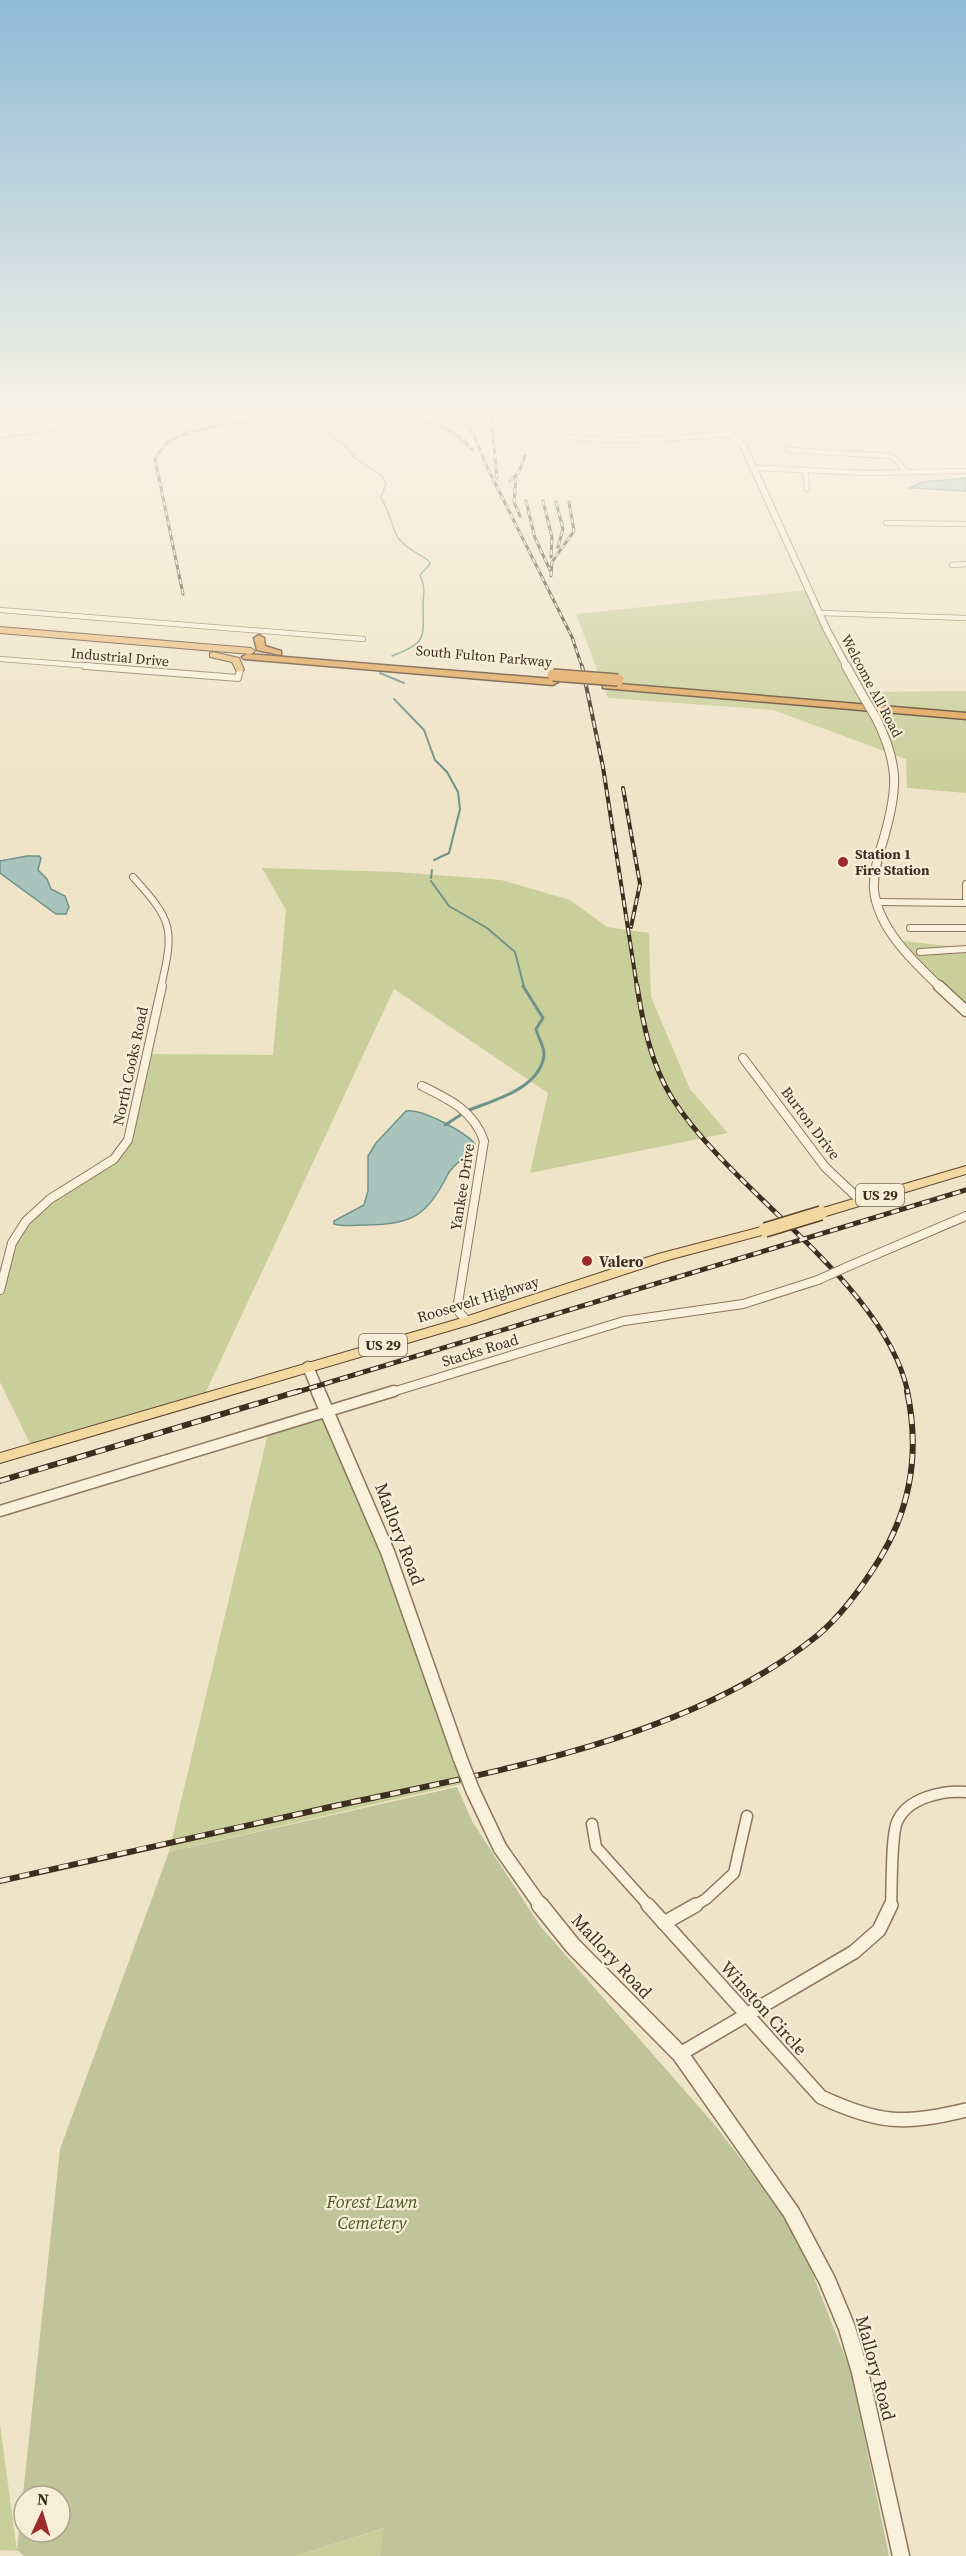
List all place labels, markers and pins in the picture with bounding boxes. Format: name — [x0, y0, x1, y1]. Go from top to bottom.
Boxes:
place label: Station 1 Fire Station — [855, 844, 930, 880]
marker: Station 1 Fire Station — [836, 855, 850, 869]
place label: Valero — [599, 1251, 644, 1272]
marker: Valero — [580, 1254, 594, 1268]

